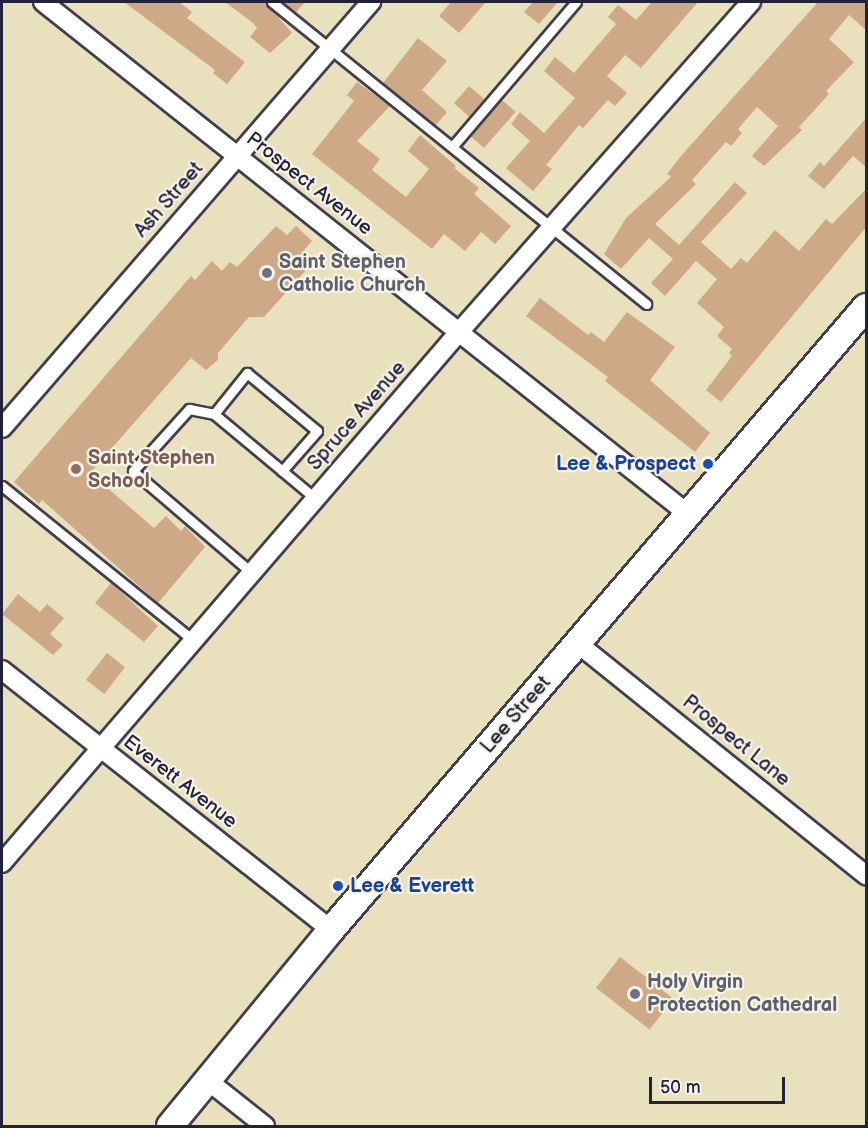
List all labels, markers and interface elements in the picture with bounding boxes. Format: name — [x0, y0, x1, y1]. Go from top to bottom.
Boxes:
street label: Prospect Avenue — [241, 127, 377, 241]
street label: Ash Street — [130, 157, 208, 243]
place label: Saint Stephen Catholic Church — [279, 250, 426, 297]
marker: Saint Stephen Catholic Church — [260, 266, 274, 280]
street label: Spruce Avenue — [303, 356, 411, 476]
place label: Saint Stephen School — [88, 446, 215, 493]
place label: Lee & Prospect — [556, 452, 696, 476]
marker: Lee & Prospect — [701, 457, 715, 471]
marker: Saint Stephen School — [69, 462, 83, 476]
street label: Lee Street — [476, 671, 556, 759]
street label: Prospect Lane — [677, 690, 795, 792]
street label: Everett Avenue — [118, 730, 242, 834]
place label: Lee & Everett — [350, 874, 474, 898]
marker: Lee & Everett — [331, 879, 345, 893]
place label: Holy Virgin Protection Cathedral — [647, 970, 837, 1017]
marker: Holy Virgin Protection Cathedral — [628, 987, 642, 1001]
scale bar — [652, 1065, 788, 1103]
text: 50 m — [660, 1077, 701, 1098]

